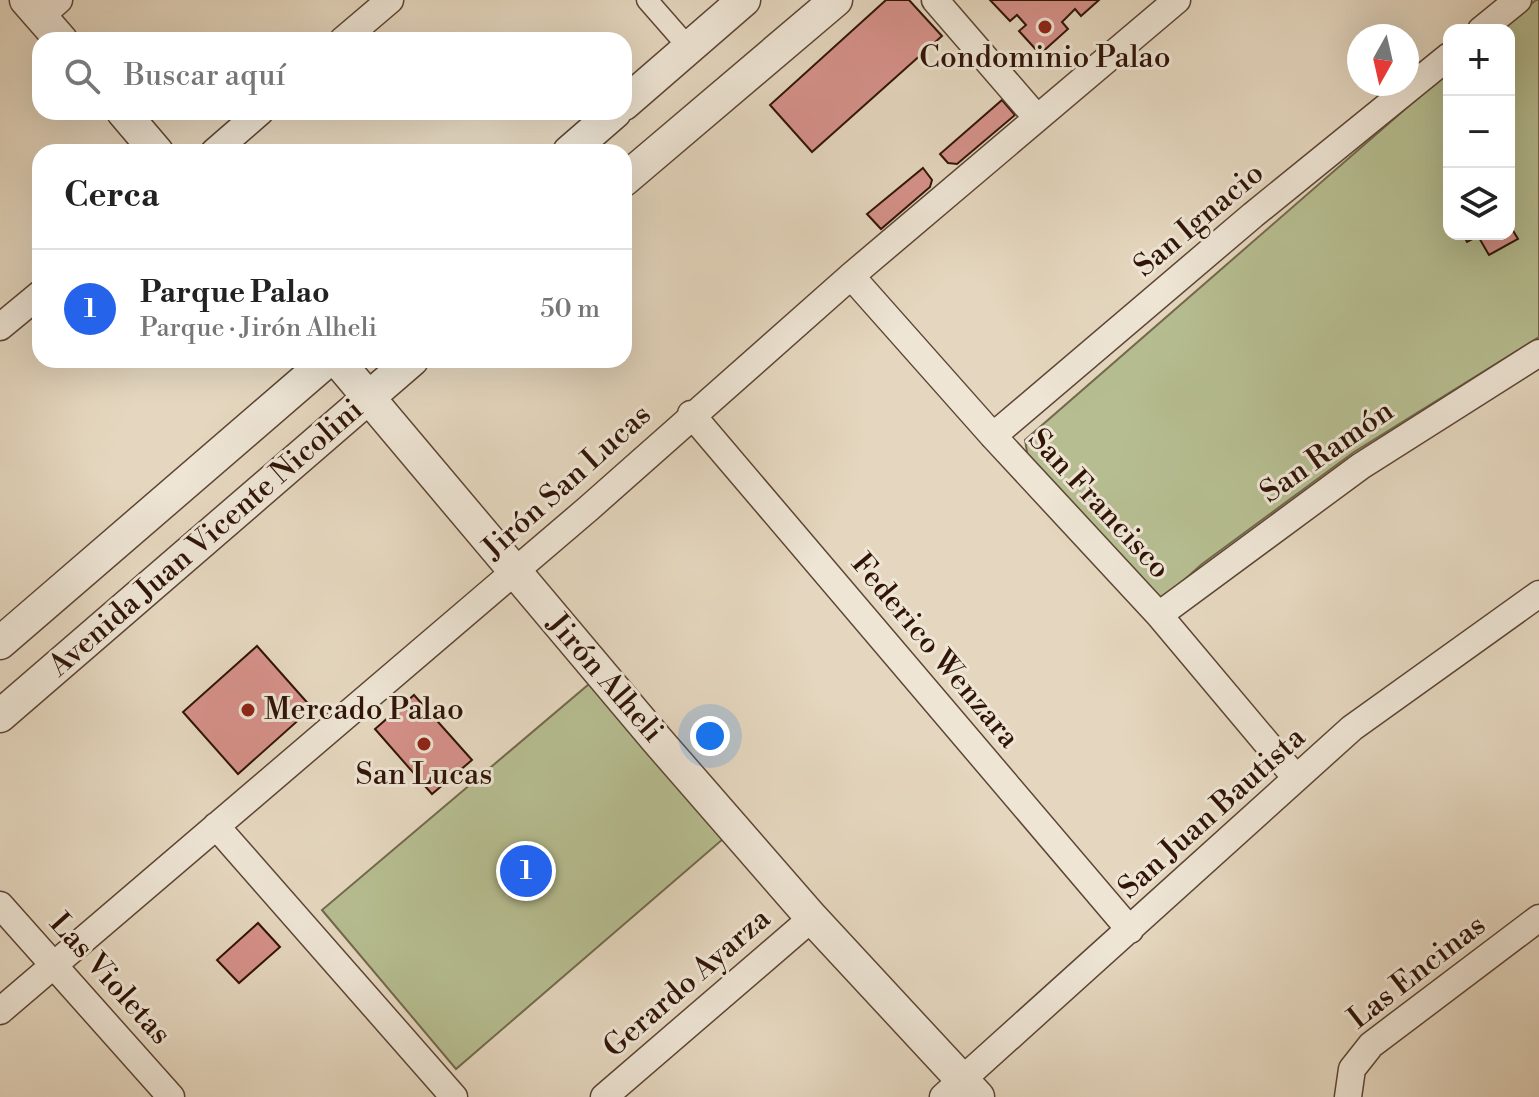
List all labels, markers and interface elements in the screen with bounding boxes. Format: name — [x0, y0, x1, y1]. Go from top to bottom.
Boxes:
marker: Condominio Palao — [1036, 18, 1054, 36]
north arrow — [1347, 24, 1419, 96]
map controls — [1443, 24, 1515, 240]
button: + — [1443, 24, 1515, 96]
search box — [32, 32, 632, 120]
place label: Condominio Palao — [919, 39, 1171, 77]
icon: search — [60, 54, 104, 98]
text: Buscar aquí — [124, 57, 286, 95]
button: − — [1443, 96, 1515, 168]
street label: San Ignacio — [1126, 155, 1272, 285]
button: layers — [1443, 168, 1515, 240]
text: Cerca — [64, 175, 159, 217]
text: Parque Palao — [140, 274, 330, 312]
text: 1 — [84, 293, 96, 325]
text: 50 m — [540, 293, 600, 325]
text: Parque · Jirón Alheli — [140, 312, 377, 344]
street label: Avenida Juan Vicente Nicolini — [40, 391, 371, 686]
street label: San Ramón — [1253, 392, 1401, 512]
street label: Jirón San Lucas — [474, 396, 659, 568]
street label: San Francisco — [1020, 421, 1178, 587]
street label: Federico Wenzara — [842, 546, 1028, 757]
street label: Jirón Alheli — [538, 605, 671, 750]
place label: Mercado Palao — [264, 691, 464, 729]
marker: Mercado Palao — [239, 701, 257, 719]
your location — [690, 716, 730, 756]
street label: San Juan Bautista — [1110, 718, 1314, 907]
marker: San Lucas — [415, 735, 433, 753]
place label: San Lucas — [356, 756, 492, 794]
pin: 1 — [500, 841, 552, 901]
street label: Gerardo Ayarza — [596, 900, 779, 1066]
street label: Las Violetas — [41, 905, 179, 1053]
street label: Las Encinas — [1341, 906, 1493, 1038]

